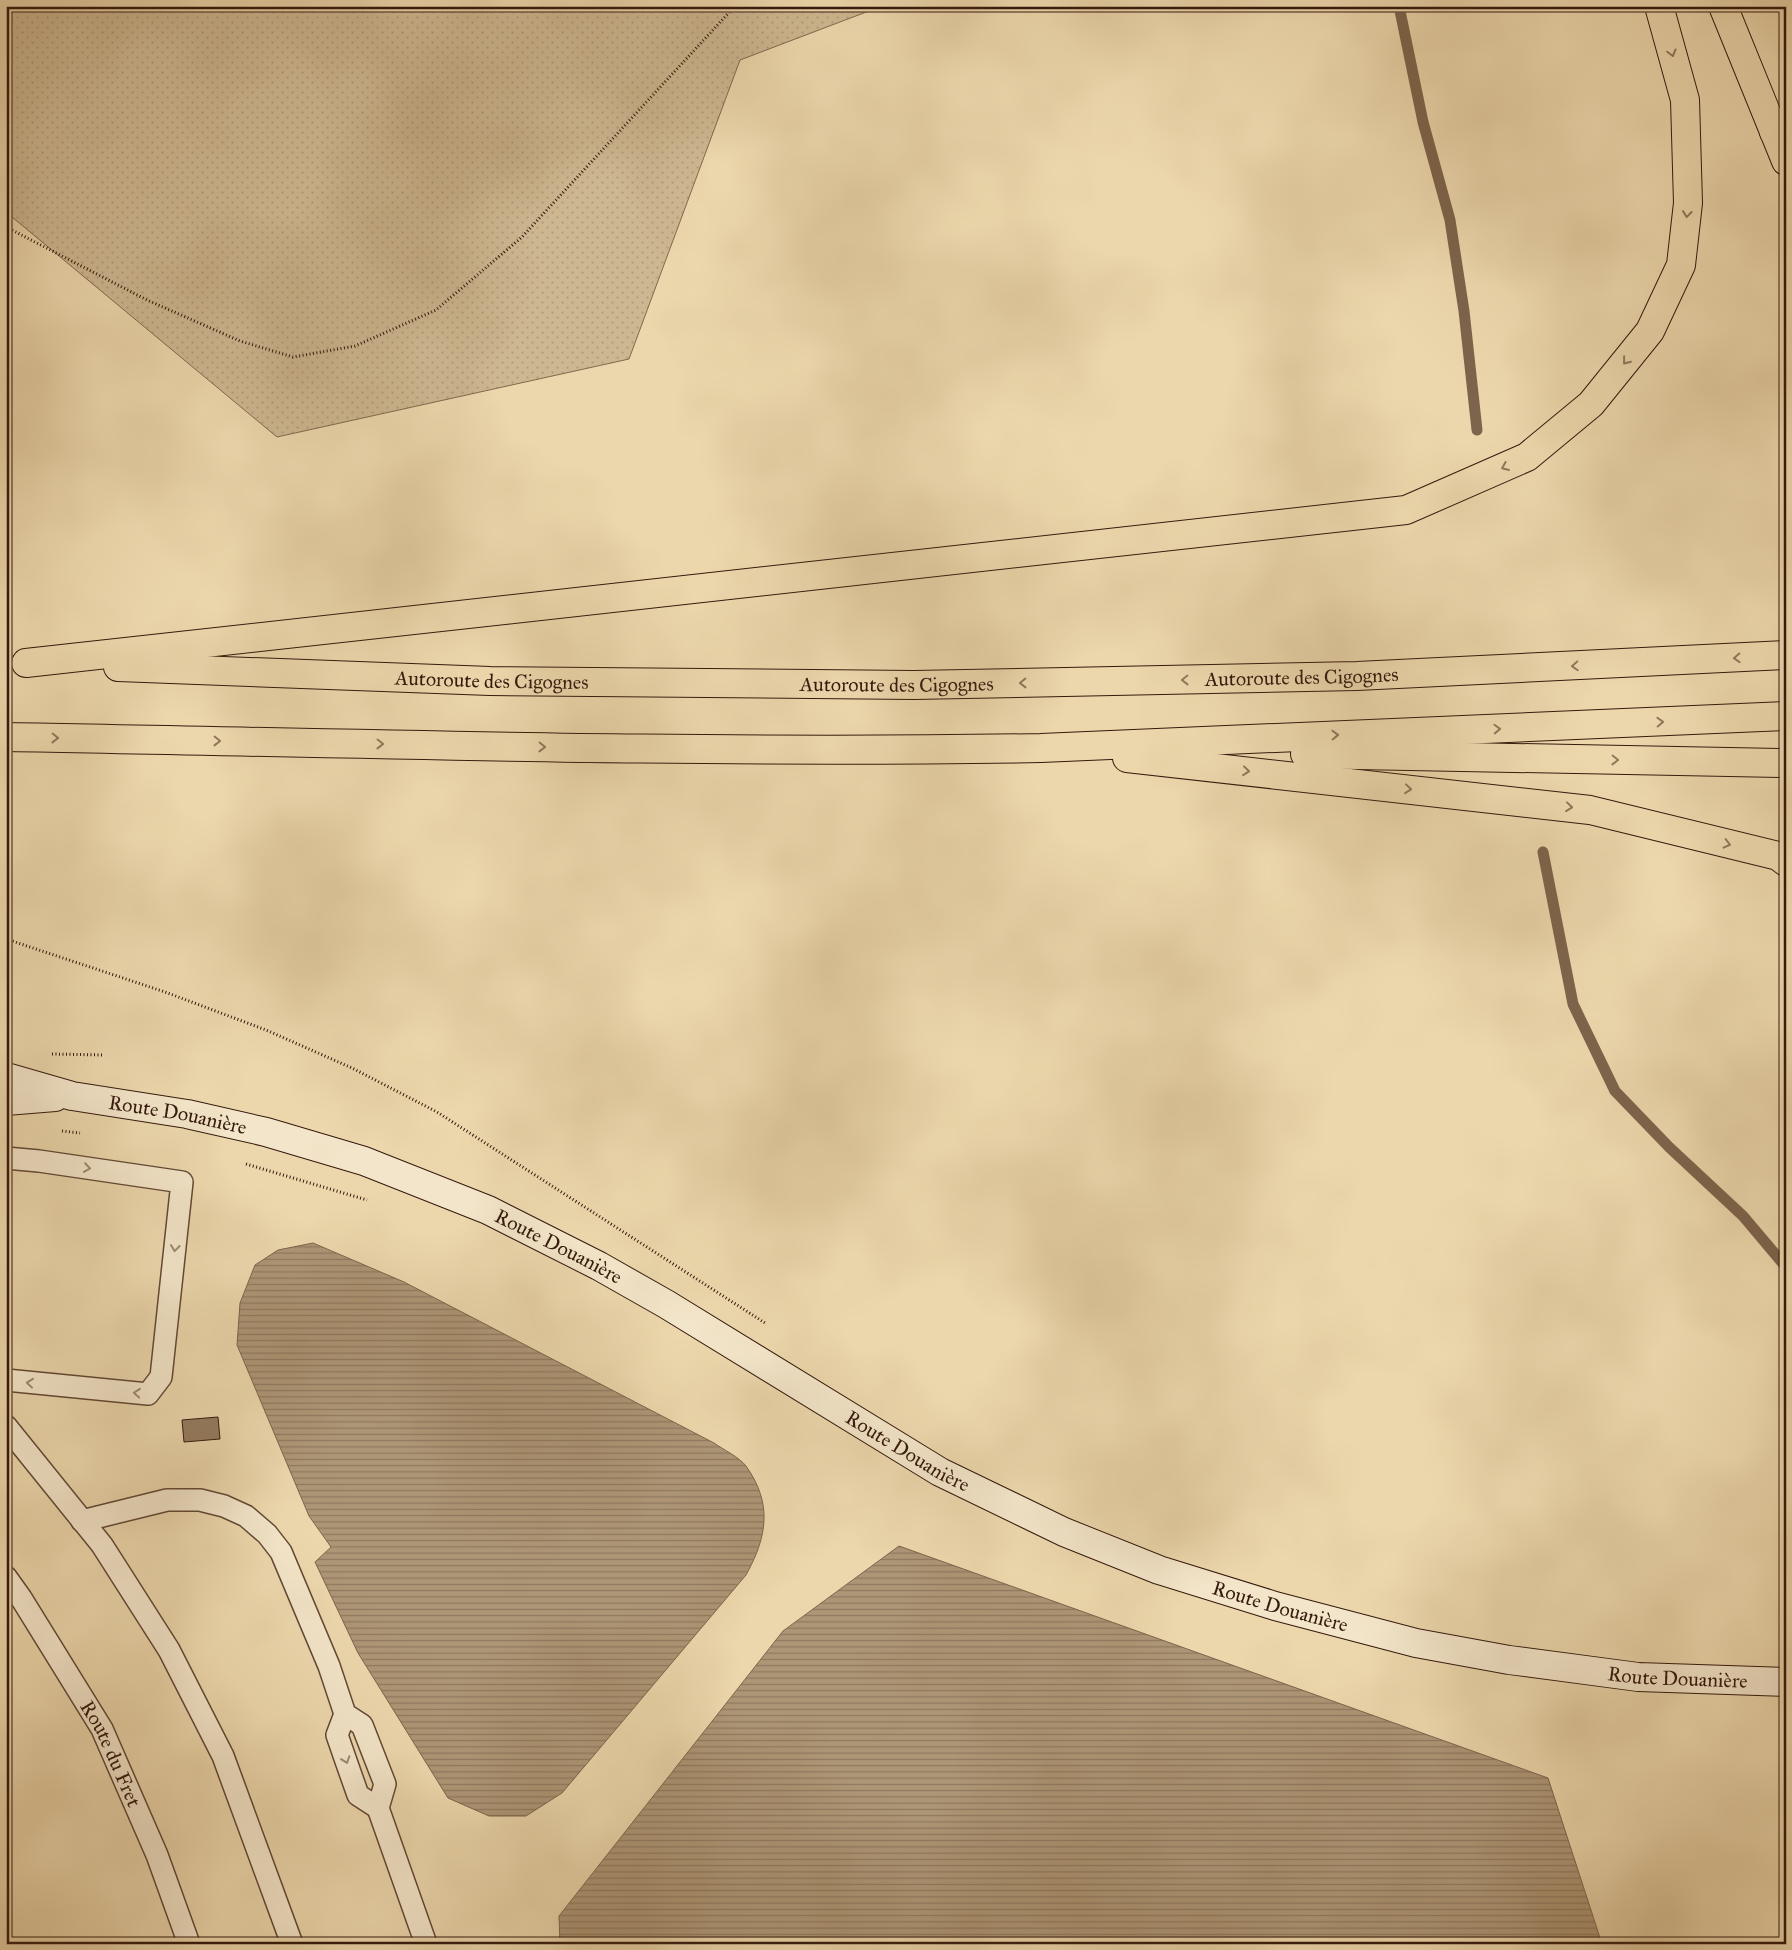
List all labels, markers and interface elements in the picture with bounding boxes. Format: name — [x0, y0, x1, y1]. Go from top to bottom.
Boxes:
one-way arrow — [1666, 49, 1677, 58]
one-way arrow — [1682, 210, 1693, 218]
one-way arrow — [1623, 355, 1631, 364]
one-way arrow — [1501, 460, 1510, 471]
one-way arrow — [1733, 652, 1741, 663]
one-way arrow — [1570, 660, 1578, 671]
street label: Autoroute des Cigognes — [1204, 662, 1399, 691]
street label: Autoroute des Cigognes — [393, 665, 589, 695]
street label: Autoroute des Cigognes — [799, 671, 994, 698]
one-way arrow — [1181, 674, 1189, 685]
one-way arrow — [1018, 678, 1026, 688]
one-way arrow — [1656, 716, 1664, 727]
one-way arrow — [1493, 723, 1501, 734]
one-way arrow — [1331, 730, 1339, 741]
one-way arrow — [52, 733, 59, 743]
one-way arrow — [214, 736, 222, 746]
one-way arrow — [376, 739, 384, 749]
one-way arrow — [539, 741, 547, 752]
one-way arrow — [1612, 755, 1619, 765]
one-way arrow — [1243, 765, 1251, 776]
one-way arrow — [1404, 783, 1412, 794]
one-way arrow — [1566, 801, 1574, 812]
one-way arrow — [1723, 838, 1732, 849]
street label: Route Douanière — [107, 1090, 249, 1139]
one-way arrow — [83, 1162, 91, 1173]
street label: Route Douanière — [491, 1204, 627, 1289]
one-way arrow — [170, 1244, 181, 1252]
one-way arrow — [26, 1378, 34, 1389]
one-way arrow — [133, 1388, 141, 1399]
street label: Route Douanière — [841, 1405, 974, 1497]
street label: Route Douanière — [1209, 1575, 1351, 1637]
street label: Route Douanière — [1606, 1661, 1748, 1693]
street label: Route du Fret — [75, 1696, 146, 1810]
one-way arrow — [340, 1755, 350, 1763]

